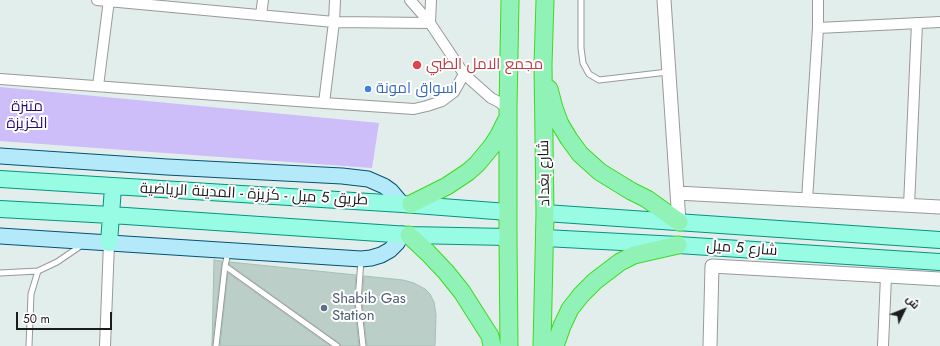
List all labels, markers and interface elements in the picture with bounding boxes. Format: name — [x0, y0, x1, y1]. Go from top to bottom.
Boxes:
place label: مجمع الامل الطبي — [426, 56, 543, 74]
marker: مجمع الامل الطبي — [411, 59, 423, 71]
place label: اسواق امونة — [376, 80, 458, 98]
marker: اسواق امونة — [363, 84, 373, 94]
park label: متنزة الكزيزة — [7, 98, 47, 133]
street label: شارع بغداد — [535, 140, 555, 206]
street label: طريق 5 ميل - كزيزة - المدينة الرياضية — [139, 180, 369, 210]
street label: شارع 5 ميل — [706, 238, 778, 260]
place label: Shabib Gas Station — [332, 290, 406, 325]
north arrow — [884, 290, 924, 330]
text: ش — [902, 291, 923, 312]
marker: Shabib Gas Station — [319, 303, 329, 313]
scale bar — [18, 304, 114, 330]
text: 50 m — [23, 310, 50, 328]

